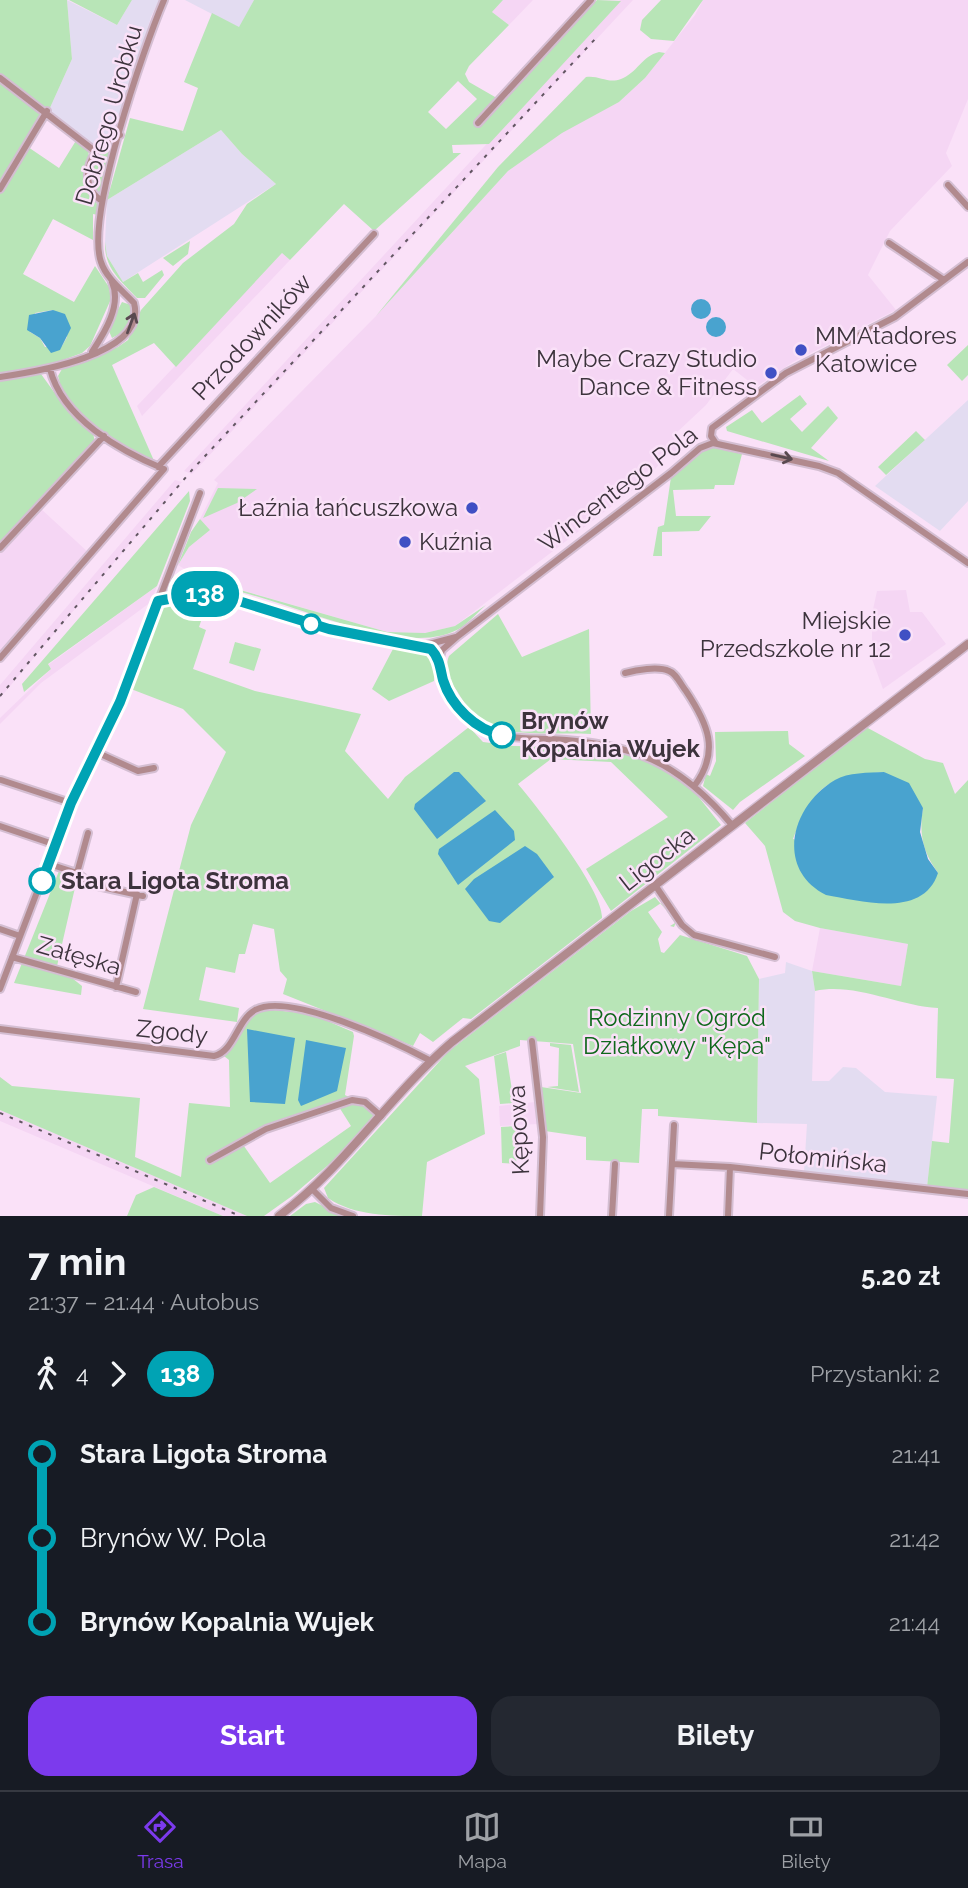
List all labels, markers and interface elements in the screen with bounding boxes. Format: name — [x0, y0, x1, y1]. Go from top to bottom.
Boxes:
street label: Dobrego Urobku — [69, 22, 148, 208]
street label: Przodowników — [186, 267, 318, 406]
one-way arrow — [126, 313, 138, 334]
place label: MMAtadores Katowice — [815, 321, 957, 378]
marker: MMAtadores Katowice — [793, 342, 809, 358]
place label: Maybe Crazy Studio Dance & Fitness — [536, 344, 757, 401]
marker: Maybe Crazy Studio Dance & Fitness — [763, 365, 779, 381]
street label: Wincentego Pola — [533, 420, 703, 558]
one-way arrow — [770, 451, 793, 465]
place label: Łaźnia łańcuszkowa — [238, 493, 458, 522]
marker: Łaźnia łańcuszkowa — [464, 500, 480, 516]
place label: Kuźnia — [419, 527, 492, 556]
marker: Kuźnia — [397, 534, 413, 550]
line badge: 138 — [165, 571, 245, 617]
text: 138 — [185, 579, 225, 608]
place label: Miejskie Przedszkole nr 12 — [700, 606, 891, 663]
unlabelled marker — [301, 614, 321, 634]
marker: Miejskie Przedszkole nr 12 — [897, 627, 913, 643]
place label: Brynów Kopalnia Wujek — [521, 706, 700, 763]
marker: Brynów Kopalnia Wujek — [489, 722, 515, 748]
street label: Ligocka — [613, 820, 700, 897]
place label: Stara Ligota Stroma — [61, 866, 289, 895]
marker: Stara Ligota Stroma — [29, 868, 55, 894]
street label: Załęska — [34, 930, 125, 981]
park label: Rodzinny Ogród Działkowy "Kępa" — [583, 1003, 771, 1060]
street label: Zgody — [135, 1013, 209, 1050]
street label: Kępowa — [502, 1084, 535, 1176]
street label: Połomińska — [757, 1136, 889, 1179]
text: 7 min — [28, 1239, 126, 1284]
text: 5.20 zł — [861, 1261, 940, 1291]
text: 21:37 – 21:44 · Autobus — [28, 1288, 259, 1315]
icon: walk — [28, 1355, 66, 1393]
icon: forward — [99, 1355, 137, 1393]
text: 138 — [161, 1359, 200, 1388]
text: 4 — [76, 1360, 89, 1387]
text: Przystanki: 2 — [810, 1360, 940, 1387]
text: Stara Ligota Stroma — [80, 1439, 327, 1469]
text: 21:41 — [891, 1441, 940, 1468]
text: Brynów W. Pola — [80, 1523, 266, 1553]
text: 21:42 — [889, 1525, 940, 1552]
text: Brynów Kopalnia Wujek — [80, 1607, 374, 1637]
text: 21:44 — [889, 1609, 940, 1636]
button: Start — [28, 1696, 477, 1776]
button: Bilety — [491, 1696, 940, 1776]
tab: Trasa — [137, 1808, 184, 1872]
tab: Mapa — [458, 1808, 507, 1872]
tab: Bilety — [781, 1808, 831, 1872]

